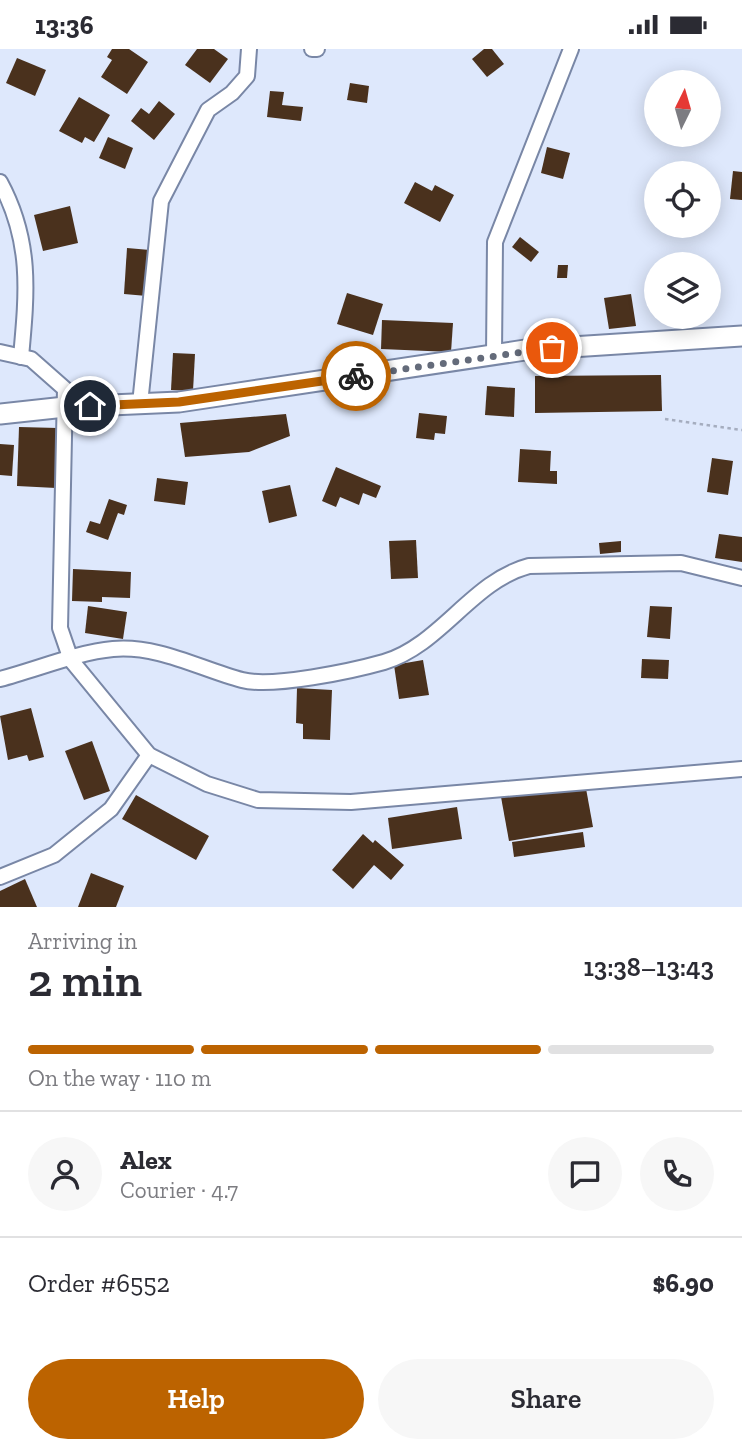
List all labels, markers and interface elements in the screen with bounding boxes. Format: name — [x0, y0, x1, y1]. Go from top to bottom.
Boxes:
text: 13:36 — [35, 9, 94, 41]
north arrow — [644, 70, 721, 147]
map controls — [644, 70, 721, 329]
button: locate — [644, 161, 721, 238]
button: layers — [644, 252, 721, 329]
pin — [522, 318, 582, 378]
icon: bag — [533, 329, 571, 367]
courier — [321, 341, 391, 411]
icon: bike — [337, 357, 375, 395]
pin — [60, 376, 120, 436]
icon: home — [71, 387, 109, 425]
text: Arriving in — [28, 927, 137, 955]
text: 13:38–13:43 — [583, 951, 714, 983]
text: 2 min — [28, 953, 142, 1008]
text: On the way · 110 m — [28, 1064, 211, 1092]
button: person — [28, 1137, 102, 1211]
button: chat — [548, 1137, 622, 1211]
button: phone — [640, 1137, 714, 1211]
text: Alex — [120, 1144, 172, 1176]
text: Courier · 4.7 — [120, 1176, 238, 1204]
text: Order #6552 — [28, 1267, 170, 1299]
text: $6.90 — [652, 1267, 714, 1299]
button: Help — [28, 1359, 364, 1439]
button: Share — [378, 1359, 714, 1439]

